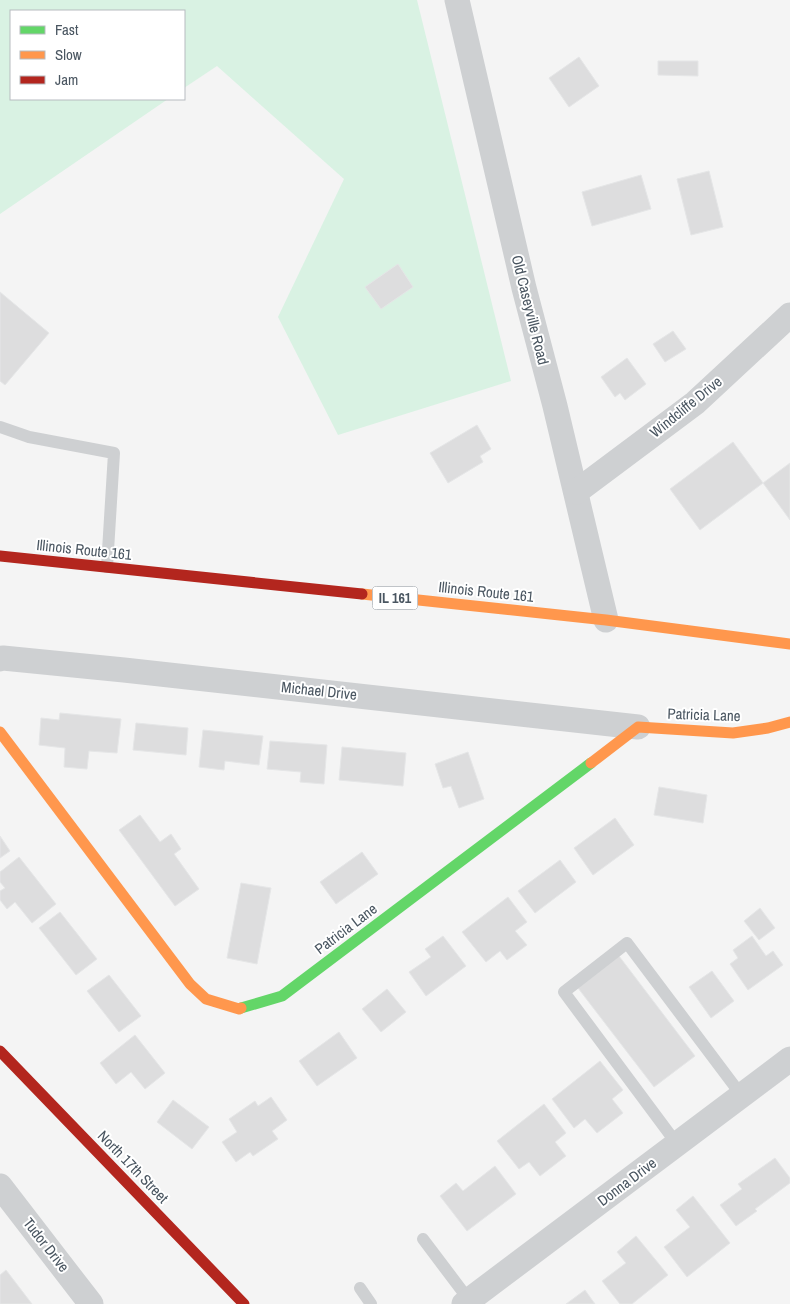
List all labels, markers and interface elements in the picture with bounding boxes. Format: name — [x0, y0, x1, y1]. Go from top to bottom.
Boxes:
legend — [10, 10, 185, 100]
text: Fast — [55, 19, 79, 40]
text: Slow — [55, 44, 82, 65]
text: Jam — [55, 69, 78, 90]
street label: Old Caseyville Road — [507, 253, 554, 367]
street label: Windcliffe Drive — [645, 371, 726, 442]
street label: Illinois Route 161 — [35, 534, 133, 565]
street label: Illinois Route 161 — [437, 576, 535, 607]
road number: IL 161 — [372, 586, 418, 610]
street label: Michael Drive — [280, 676, 358, 705]
street label: Patricia Lane — [667, 703, 741, 726]
street label: Patricia Lane — [310, 898, 381, 959]
street label: North 17th Street — [93, 1126, 174, 1208]
street label: Donna Drive — [593, 1152, 661, 1211]
street label: Tudor Drive — [18, 1213, 74, 1276]

